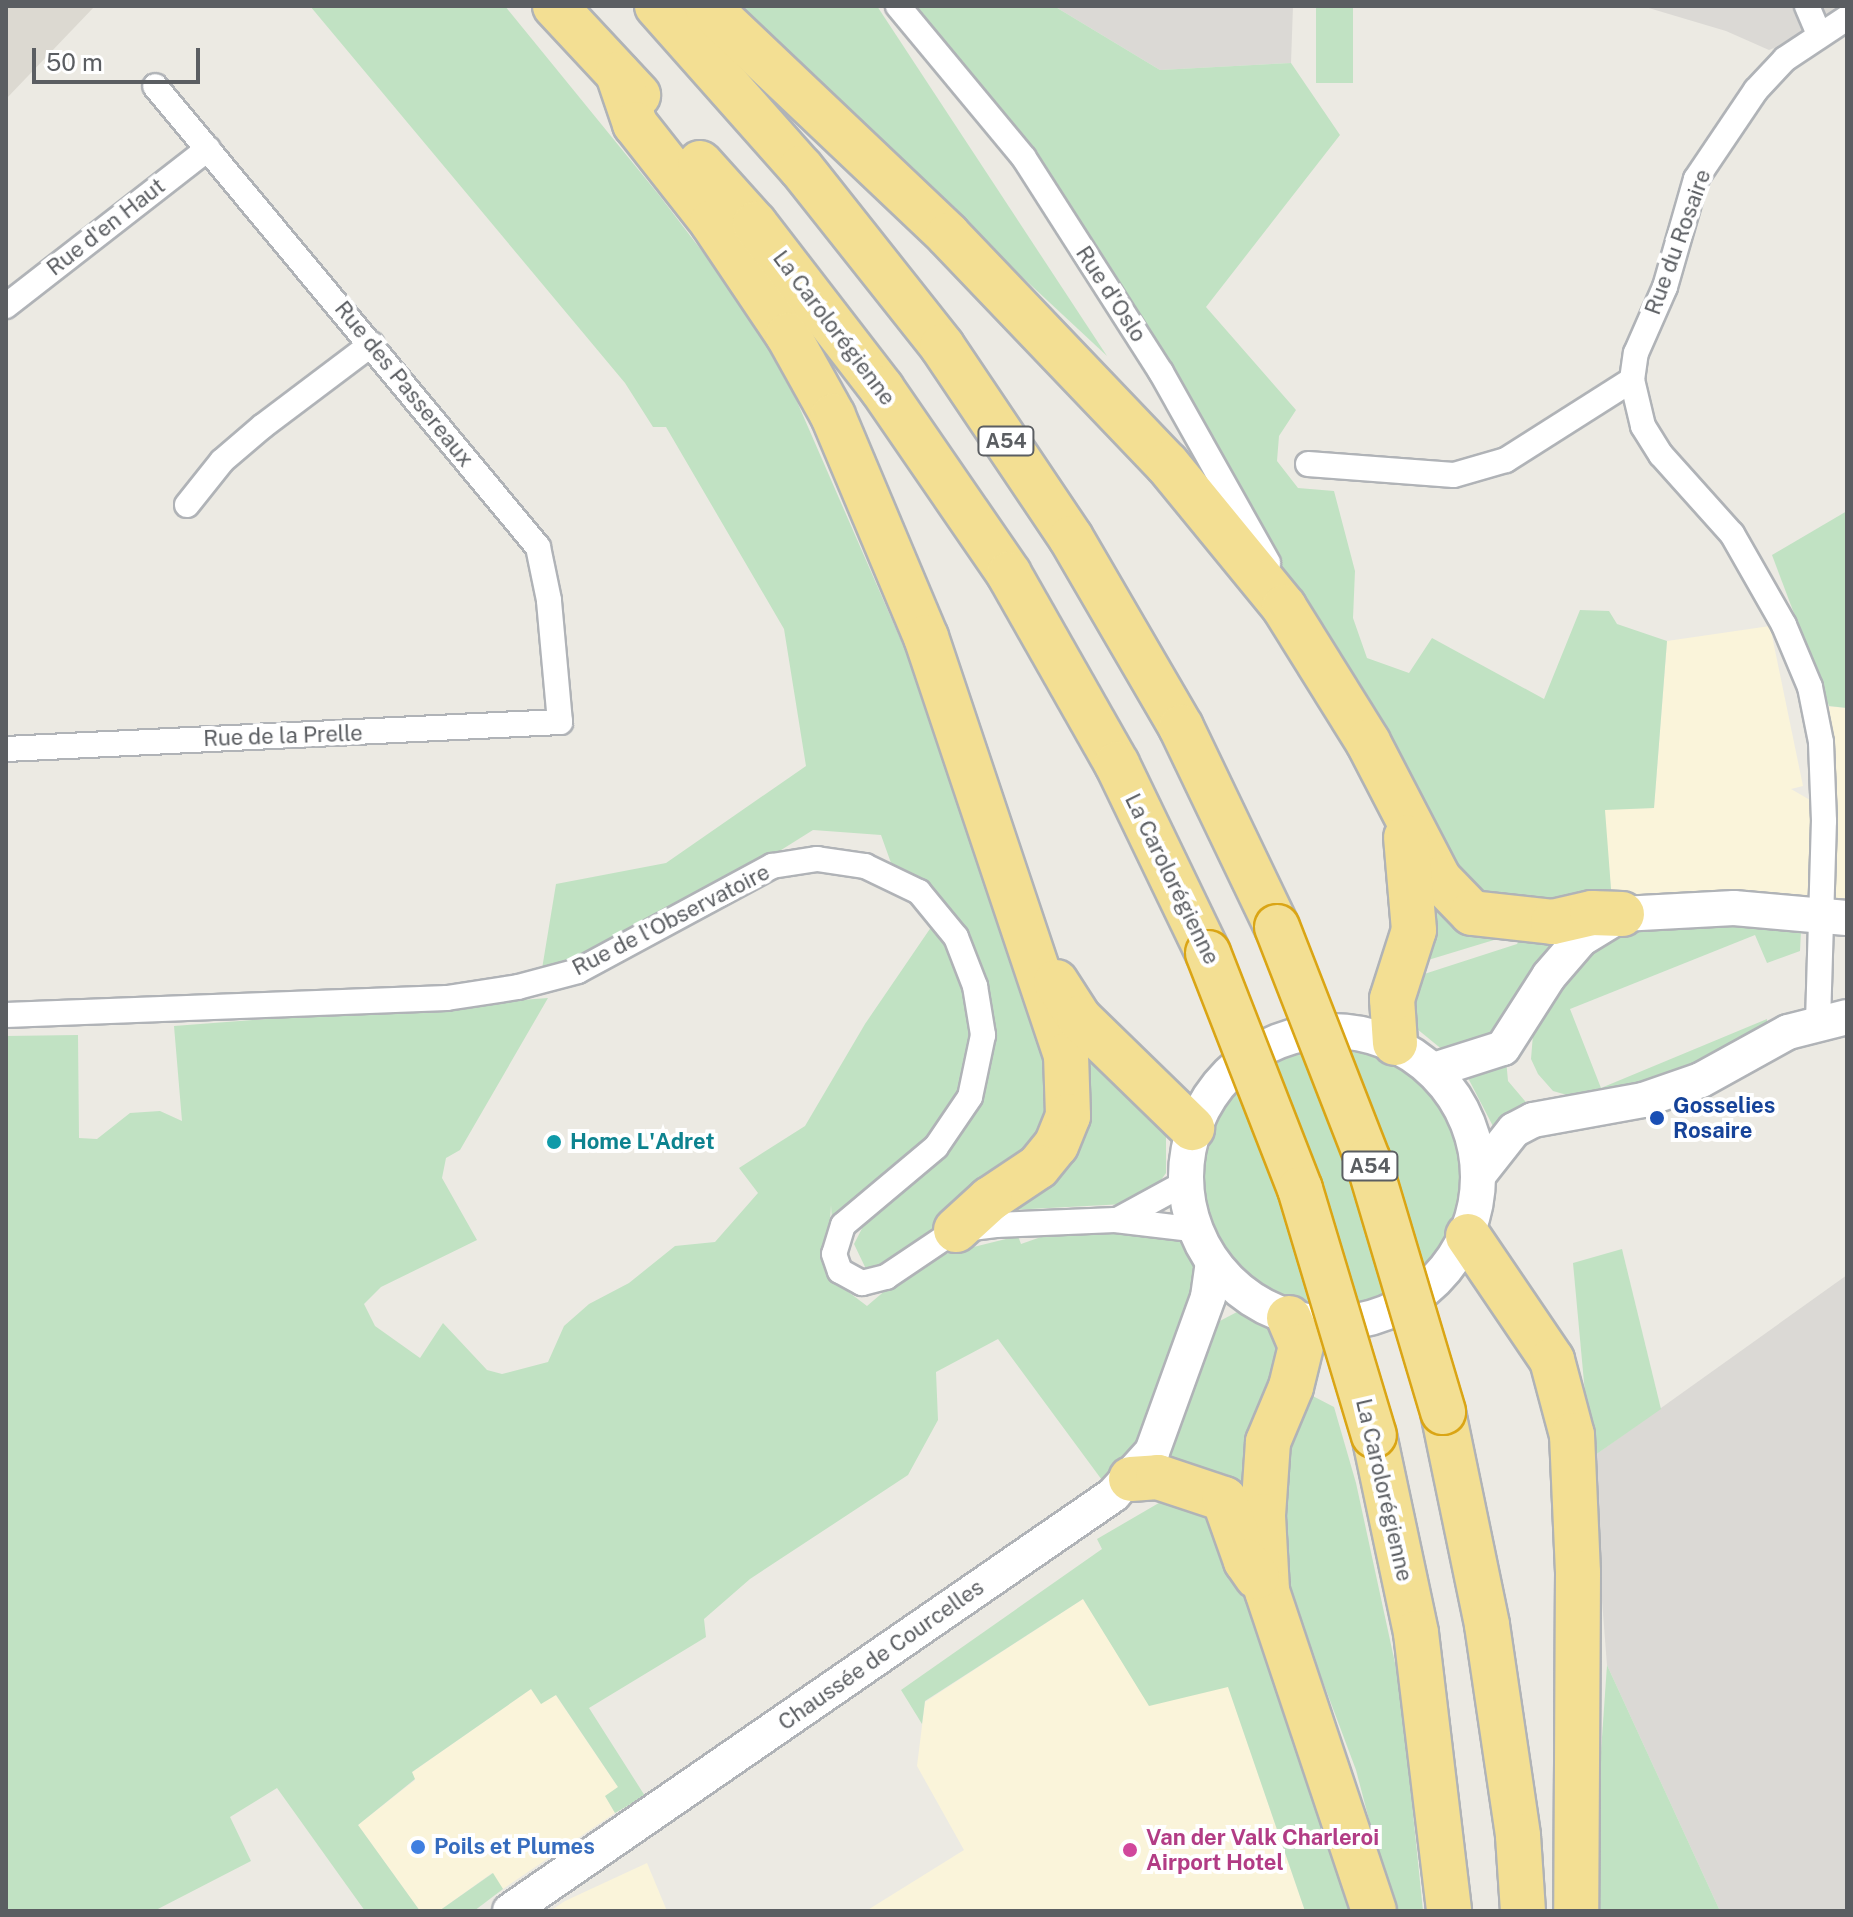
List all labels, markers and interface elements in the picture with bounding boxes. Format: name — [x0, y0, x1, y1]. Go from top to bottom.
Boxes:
scale bar — [36, 32, 204, 82]
text: 50 m — [46, 48, 103, 76]
street label: Rue du Rosaire — [1639, 165, 1717, 319]
street label: Rue d'en Haut — [41, 173, 171, 281]
street label: Rue d'Oslo — [1070, 241, 1152, 347]
street label: La Carolorégienne — [767, 246, 901, 410]
street label: Rue des Passereaux — [329, 296, 479, 472]
road number: A54 — [976, 425, 1036, 457]
street label: Rue de la Prelle — [203, 720, 363, 752]
street label: La Carolorégienne — [1119, 789, 1225, 969]
street label: Rue de l'Observatoire — [568, 859, 774, 981]
place label: Gosselies Rosaire — [1673, 1092, 1775, 1144]
marker: Gosselies Rosaire — [1648, 1109, 1666, 1127]
place label: Home L'Adret — [570, 1129, 715, 1155]
marker: Home L'Adret — [545, 1133, 563, 1151]
road number: A54 — [1340, 1150, 1400, 1182]
street label: La Carolorégienne — [1350, 1396, 1418, 1584]
street label: Chaussée de Courcelles — [773, 1574, 989, 1736]
place label: Van der Valk Charleroi Airport Hotel — [1146, 1824, 1380, 1876]
place label: Poils et Plumes — [434, 1834, 595, 1860]
marker: Poils et Plumes — [409, 1838, 427, 1856]
marker: Van der Valk Charleroi Airport Hotel — [1121, 1841, 1139, 1859]

